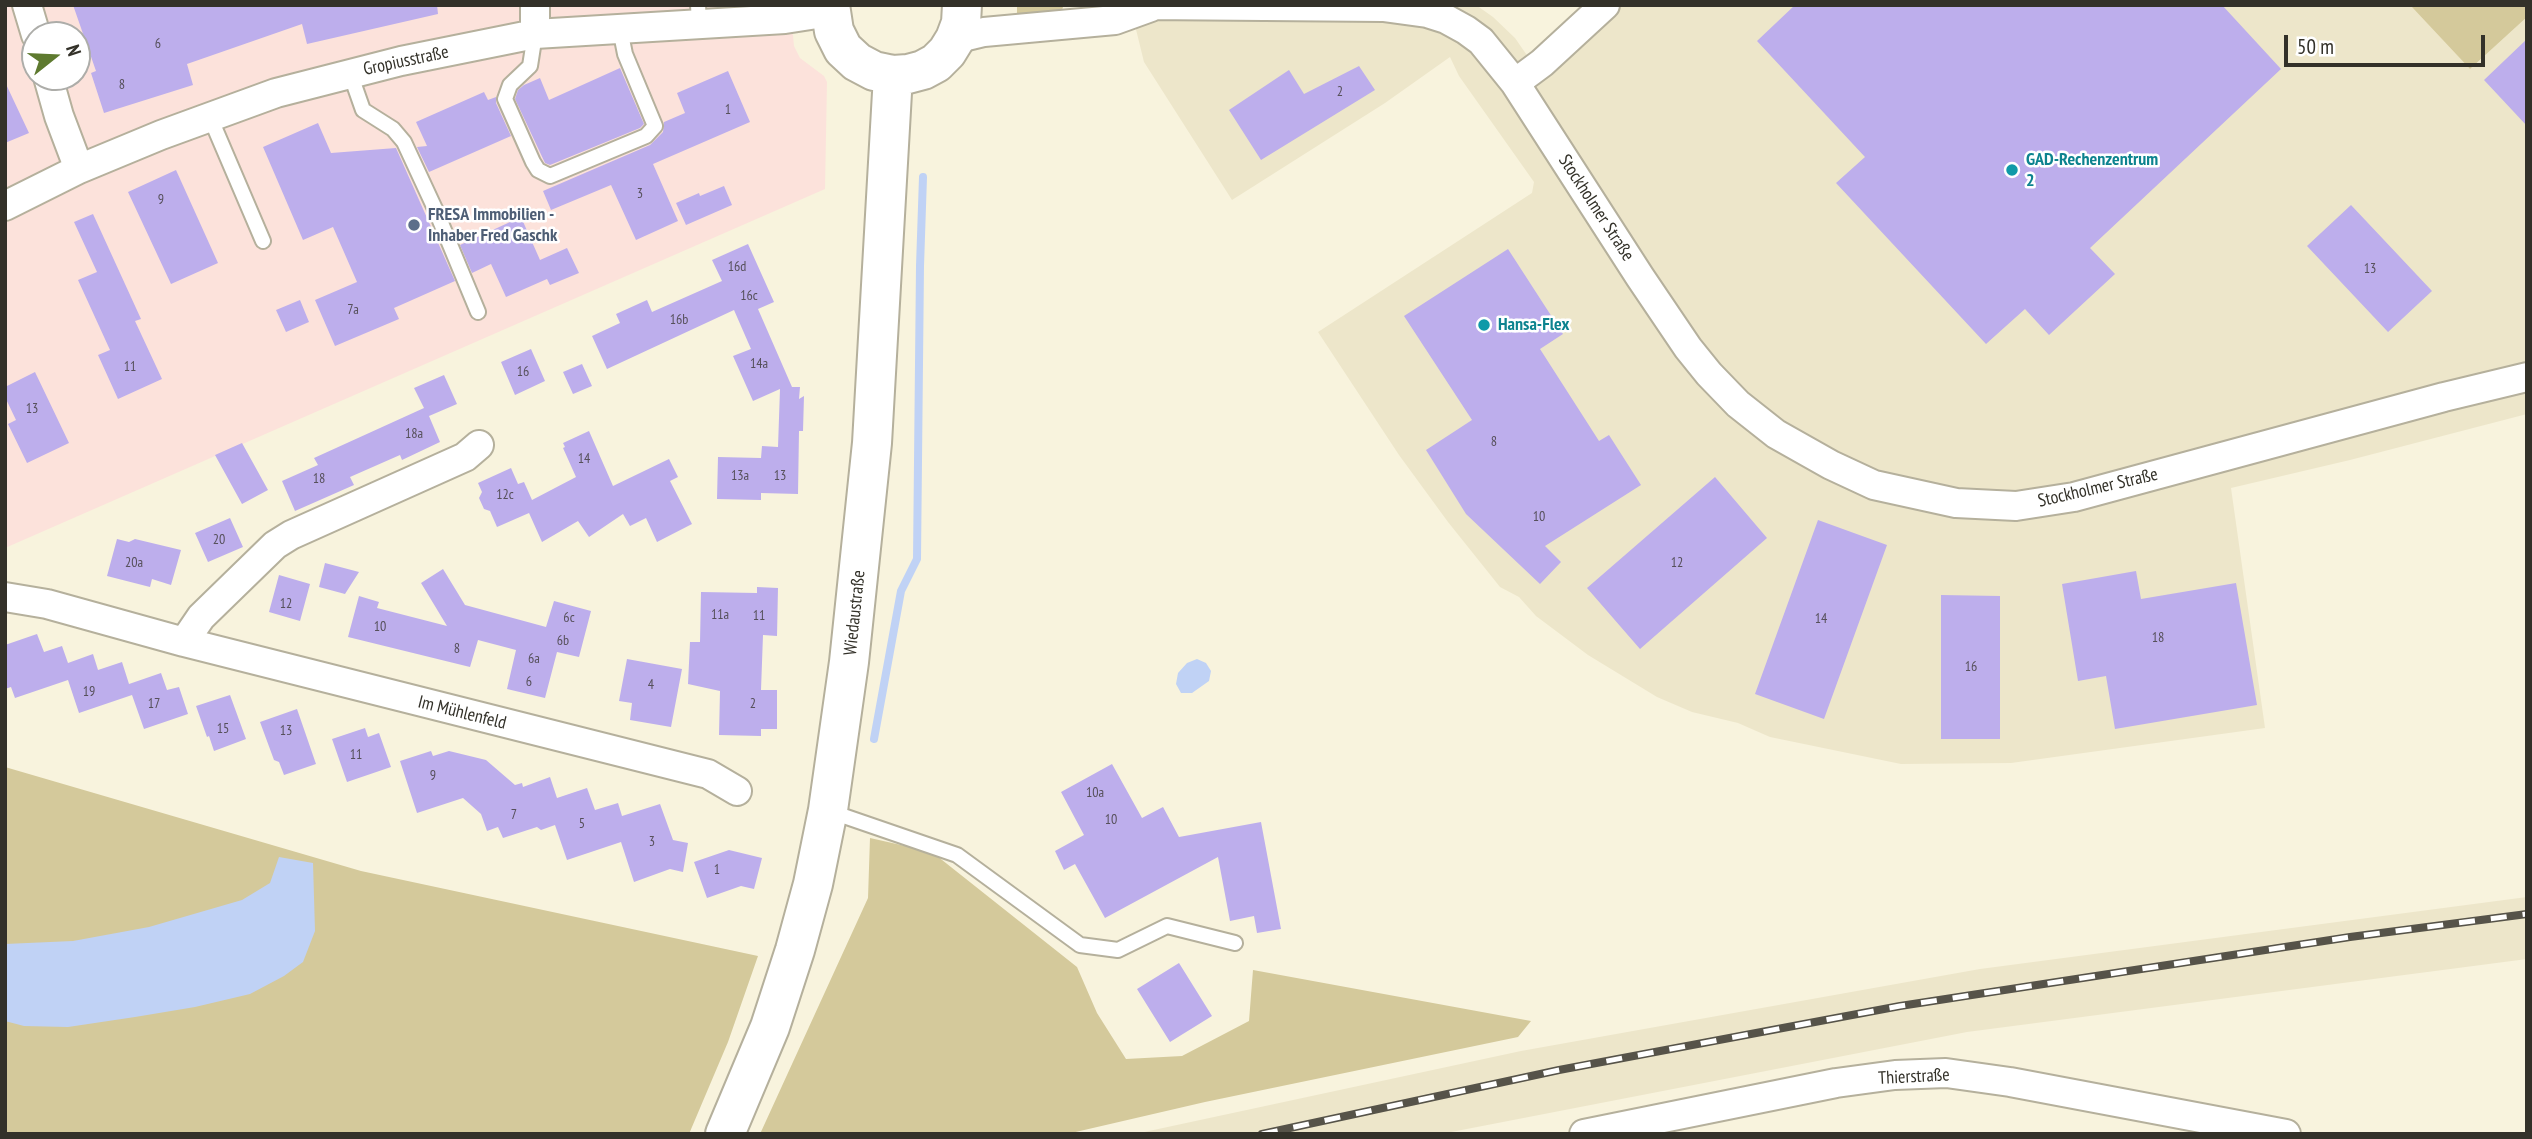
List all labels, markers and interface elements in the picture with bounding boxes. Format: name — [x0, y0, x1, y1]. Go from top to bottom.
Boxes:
north arrow — [21, 21, 91, 91]
scale bar — [2287, 21, 2488, 65]
text: 50 m — [2297, 33, 2334, 60]
house number: 6 — [155, 36, 161, 52]
street label: Gropiusstraße — [361, 41, 451, 81]
text: N — [61, 42, 87, 59]
house number: 8 — [119, 77, 125, 93]
house number: 2 — [1337, 84, 1343, 100]
house number: 1 — [725, 102, 731, 118]
place label: GAD-Rechenzentrum 2 — [2026, 149, 2158, 192]
street label: Stockholmer Straße — [1554, 151, 1638, 265]
marker: GAD-Rechenzentrum 2 — [2004, 162, 2020, 178]
house number: 3 — [637, 186, 643, 202]
house number: 9 — [158, 192, 164, 208]
place label: FRESA Immobilien - Inhaber Fred Gaschk — [428, 204, 557, 246]
marker: FRESA Immobilien - Inhaber Fred Gaschk — [406, 217, 422, 233]
house number: 16d — [728, 259, 746, 275]
house number: 13 — [2364, 261, 2376, 277]
house number: 16c — [740, 288, 758, 304]
house number: 7a — [347, 302, 359, 318]
house number: 16b — [670, 312, 688, 328]
place label: Hansa-Flex — [1498, 314, 1569, 336]
marker: Hansa-Flex — [1476, 317, 1492, 333]
house number: 14a — [750, 356, 768, 372]
house number: 11 — [124, 359, 136, 375]
house number: 16 — [517, 364, 529, 380]
house number: 13 — [26, 401, 38, 417]
house number: 18a — [405, 426, 423, 442]
house number: 8 — [1491, 434, 1497, 450]
house number: 14 — [578, 451, 590, 467]
street label: Stockholmer Straße — [2036, 464, 2160, 512]
house number: 13a — [731, 468, 749, 484]
house number: 13 — [774, 468, 786, 484]
house number: 18 — [313, 471, 325, 487]
house number: 12c — [496, 487, 514, 503]
house number: 10 — [1533, 509, 1545, 525]
house number: 20 — [213, 532, 225, 548]
house number: 20a — [125, 555, 143, 571]
house number: 12 — [1671, 555, 1683, 571]
street label: Wiedaustraße — [840, 569, 870, 657]
house number: 12 — [280, 596, 292, 612]
house number: 11a — [711, 607, 729, 623]
house number: 11 — [753, 608, 765, 624]
house number: 6c — [563, 610, 575, 626]
house number: 14 — [1815, 611, 1827, 627]
house number: 10 — [374, 619, 386, 635]
house number: 18 — [2152, 630, 2164, 646]
house number: 6b — [557, 633, 569, 649]
house number: 8 — [454, 641, 460, 657]
house number: 6a — [528, 651, 540, 667]
house number: 16 — [1965, 659, 1977, 675]
house number: 6 — [526, 674, 532, 690]
house number: 4 — [648, 677, 654, 693]
house number: 19 — [83, 684, 95, 700]
street label: Im Mühlenfeld — [416, 692, 508, 734]
house number: 17 — [148, 696, 160, 712]
house number: 2 — [750, 696, 756, 712]
house number: 15 — [217, 721, 229, 737]
house number: 13 — [280, 723, 292, 739]
house number: 11 — [350, 747, 362, 763]
house number: 9 — [430, 768, 436, 784]
house number: 10a — [1086, 785, 1104, 801]
house number: 7 — [511, 807, 517, 823]
house number: 10 — [1105, 812, 1117, 828]
house number: 5 — [579, 816, 585, 832]
house number: 3 — [649, 834, 655, 850]
house number: 1 — [714, 862, 720, 878]
street label: Thierstraße — [1878, 1064, 1950, 1090]

